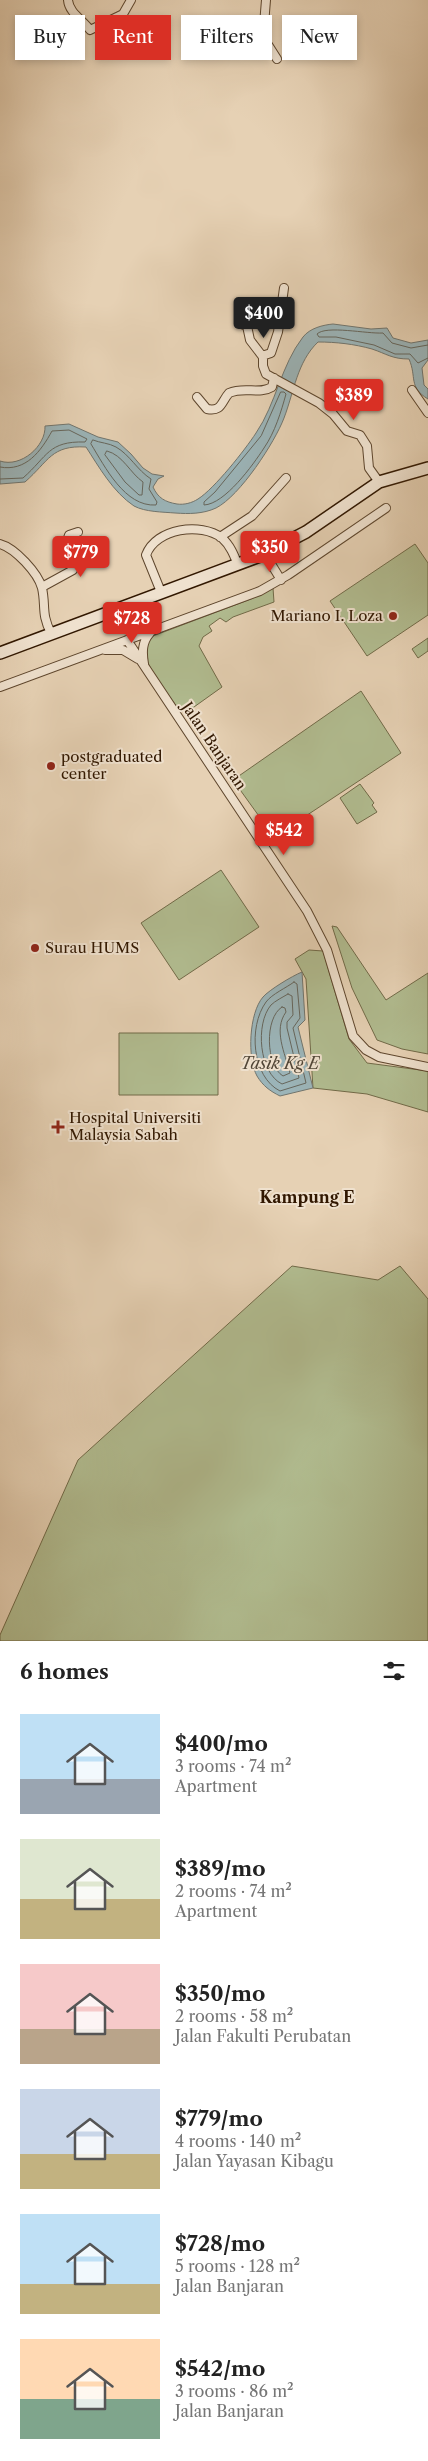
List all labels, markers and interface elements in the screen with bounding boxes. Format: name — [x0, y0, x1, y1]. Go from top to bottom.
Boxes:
chip: Buy — [15, 15, 85, 60]
chip: Rent — [95, 15, 171, 60]
chip: Filters — [181, 15, 272, 60]
chip: New — [282, 15, 357, 60]
pin: $400 — [234, 296, 294, 339]
text: $400 — [245, 303, 283, 323]
pin: $389 — [324, 378, 384, 421]
text: $389 — [335, 385, 373, 405]
pin: $350 — [240, 530, 300, 573]
pin: $779 — [51, 536, 111, 578]
text: $350 — [251, 537, 289, 557]
text: $779 — [63, 542, 99, 562]
pin: $728 — [102, 602, 162, 644]
place label: Mariano I. Loza — [270, 606, 383, 625]
text: $728 — [114, 608, 150, 628]
marker: Mariano I. Loza — [387, 610, 399, 622]
street label: Jalan Banjaran — [177, 696, 251, 794]
place label: postgraduated center — [61, 747, 162, 783]
marker: postgraduated center — [45, 760, 57, 772]
pin: $542 — [254, 814, 314, 856]
text: $542 — [266, 820, 302, 840]
place label: Surau HUMS — [45, 938, 139, 957]
marker: Surau HUMS — [29, 942, 41, 954]
water label: Tasik Kg E — [241, 1053, 320, 1073]
place label: Hospital Universiti Malaysia Sabah — [69, 1108, 202, 1144]
marker: Hospital Universiti Malaysia Sabah — [51, 1120, 65, 1134]
district label: Kampung E — [259, 1187, 355, 1207]
icon: filters — [380, 1657, 408, 1685]
text: 6 homes — [20, 1659, 109, 1684]
text: $400/mo — [175, 1731, 268, 1756]
icon: home — [60, 1734, 120, 1794]
text: 3 rooms · 74 m² — [175, 1756, 291, 1776]
text: Apartment — [175, 1776, 257, 1796]
text: $389/mo — [175, 1856, 266, 1881]
icon: home — [60, 1859, 120, 1919]
text: 2 rooms · 74 m² — [175, 1881, 292, 1901]
text: Apartment — [175, 1901, 257, 1921]
text: $350/mo — [175, 1981, 265, 2006]
icon: home — [60, 1984, 120, 2044]
text: 2 rooms · 58 m² — [175, 2006, 293, 2026]
text: Jalan Fakulti Perubatan — [175, 2026, 351, 2046]
text: $779/mo — [175, 2106, 263, 2131]
icon: home — [60, 2109, 120, 2169]
text: 4 rooms · 140 m² — [175, 2131, 301, 2151]
text: Jalan Yayasan Kibagu — [175, 2151, 334, 2171]
text: $728/mo — [175, 2231, 265, 2256]
icon: home — [60, 2234, 120, 2294]
text: 5 rooms · 128 m² — [175, 2256, 300, 2276]
text: Jalan Banjaran — [175, 2276, 284, 2296]
text: $542/mo — [175, 2356, 265, 2381]
icon: home — [60, 2359, 120, 2419]
text: 3 rooms · 86 m² — [175, 2381, 294, 2401]
text: Jalan Banjaran — [175, 2401, 284, 2421]

